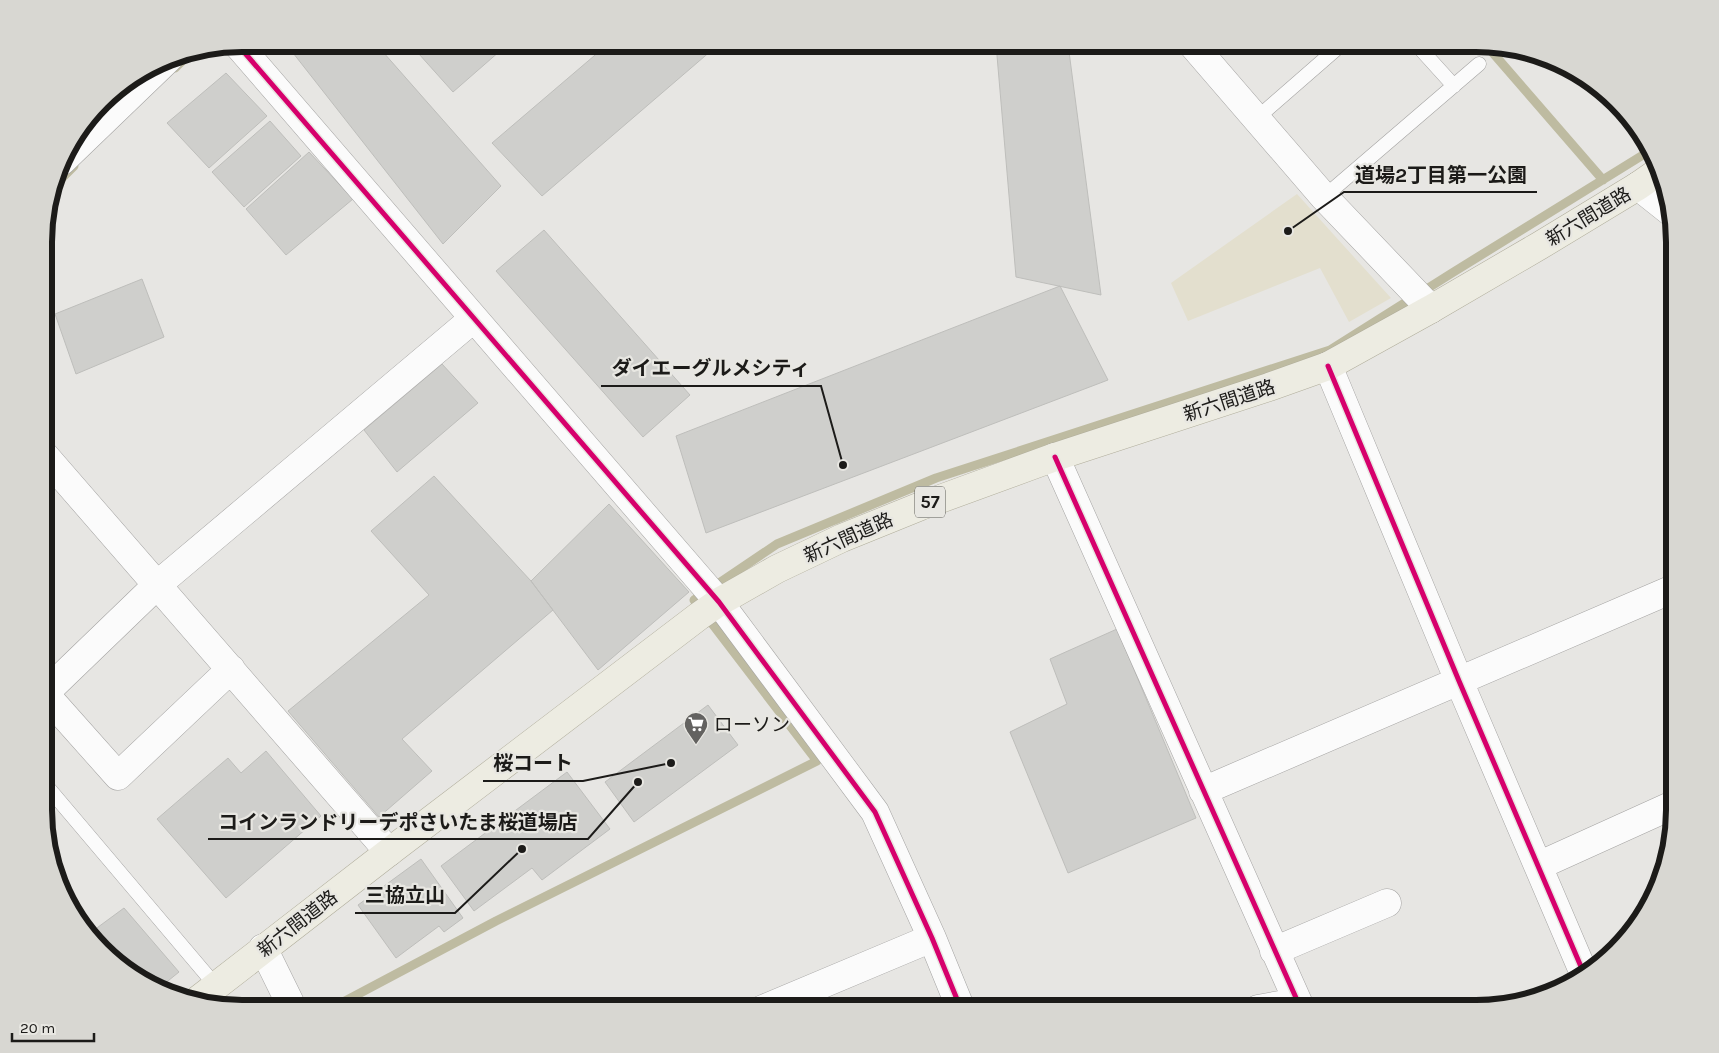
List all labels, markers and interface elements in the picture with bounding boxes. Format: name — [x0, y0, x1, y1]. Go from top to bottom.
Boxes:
callout: 道場2丁目第一公園 — [1344, 157, 1537, 192]
text: 道場2丁目第一公園 — [1355, 164, 1527, 187]
street label: 新六間道路 — [1542, 183, 1635, 251]
callout: ダイエーグルメシティ — [601, 351, 821, 386]
text: ダイエーグルメシティ — [612, 357, 810, 380]
street label: 新六間道路 — [1181, 376, 1278, 426]
road number: 57 — [915, 487, 945, 518]
street label: 新六間道路 — [801, 509, 896, 567]
supermarket icon: ローソン — [683, 711, 709, 745]
place label: ローソン — [714, 714, 790, 736]
callout: 桜コート — [483, 746, 583, 781]
text: 桜コート — [493, 752, 573, 775]
callout: コインランドリーデポさいたま桜道場店 — [208, 804, 588, 839]
text: コインランドリーデポさいたま桜道場店 — [218, 811, 578, 834]
callout: 三協立山 — [355, 878, 455, 913]
text: 三協立山 — [365, 884, 445, 907]
street label: 新六間道路 — [253, 886, 342, 962]
scale bar — [12, 1010, 95, 1042]
text: 20 m — [20, 1019, 55, 1037]

